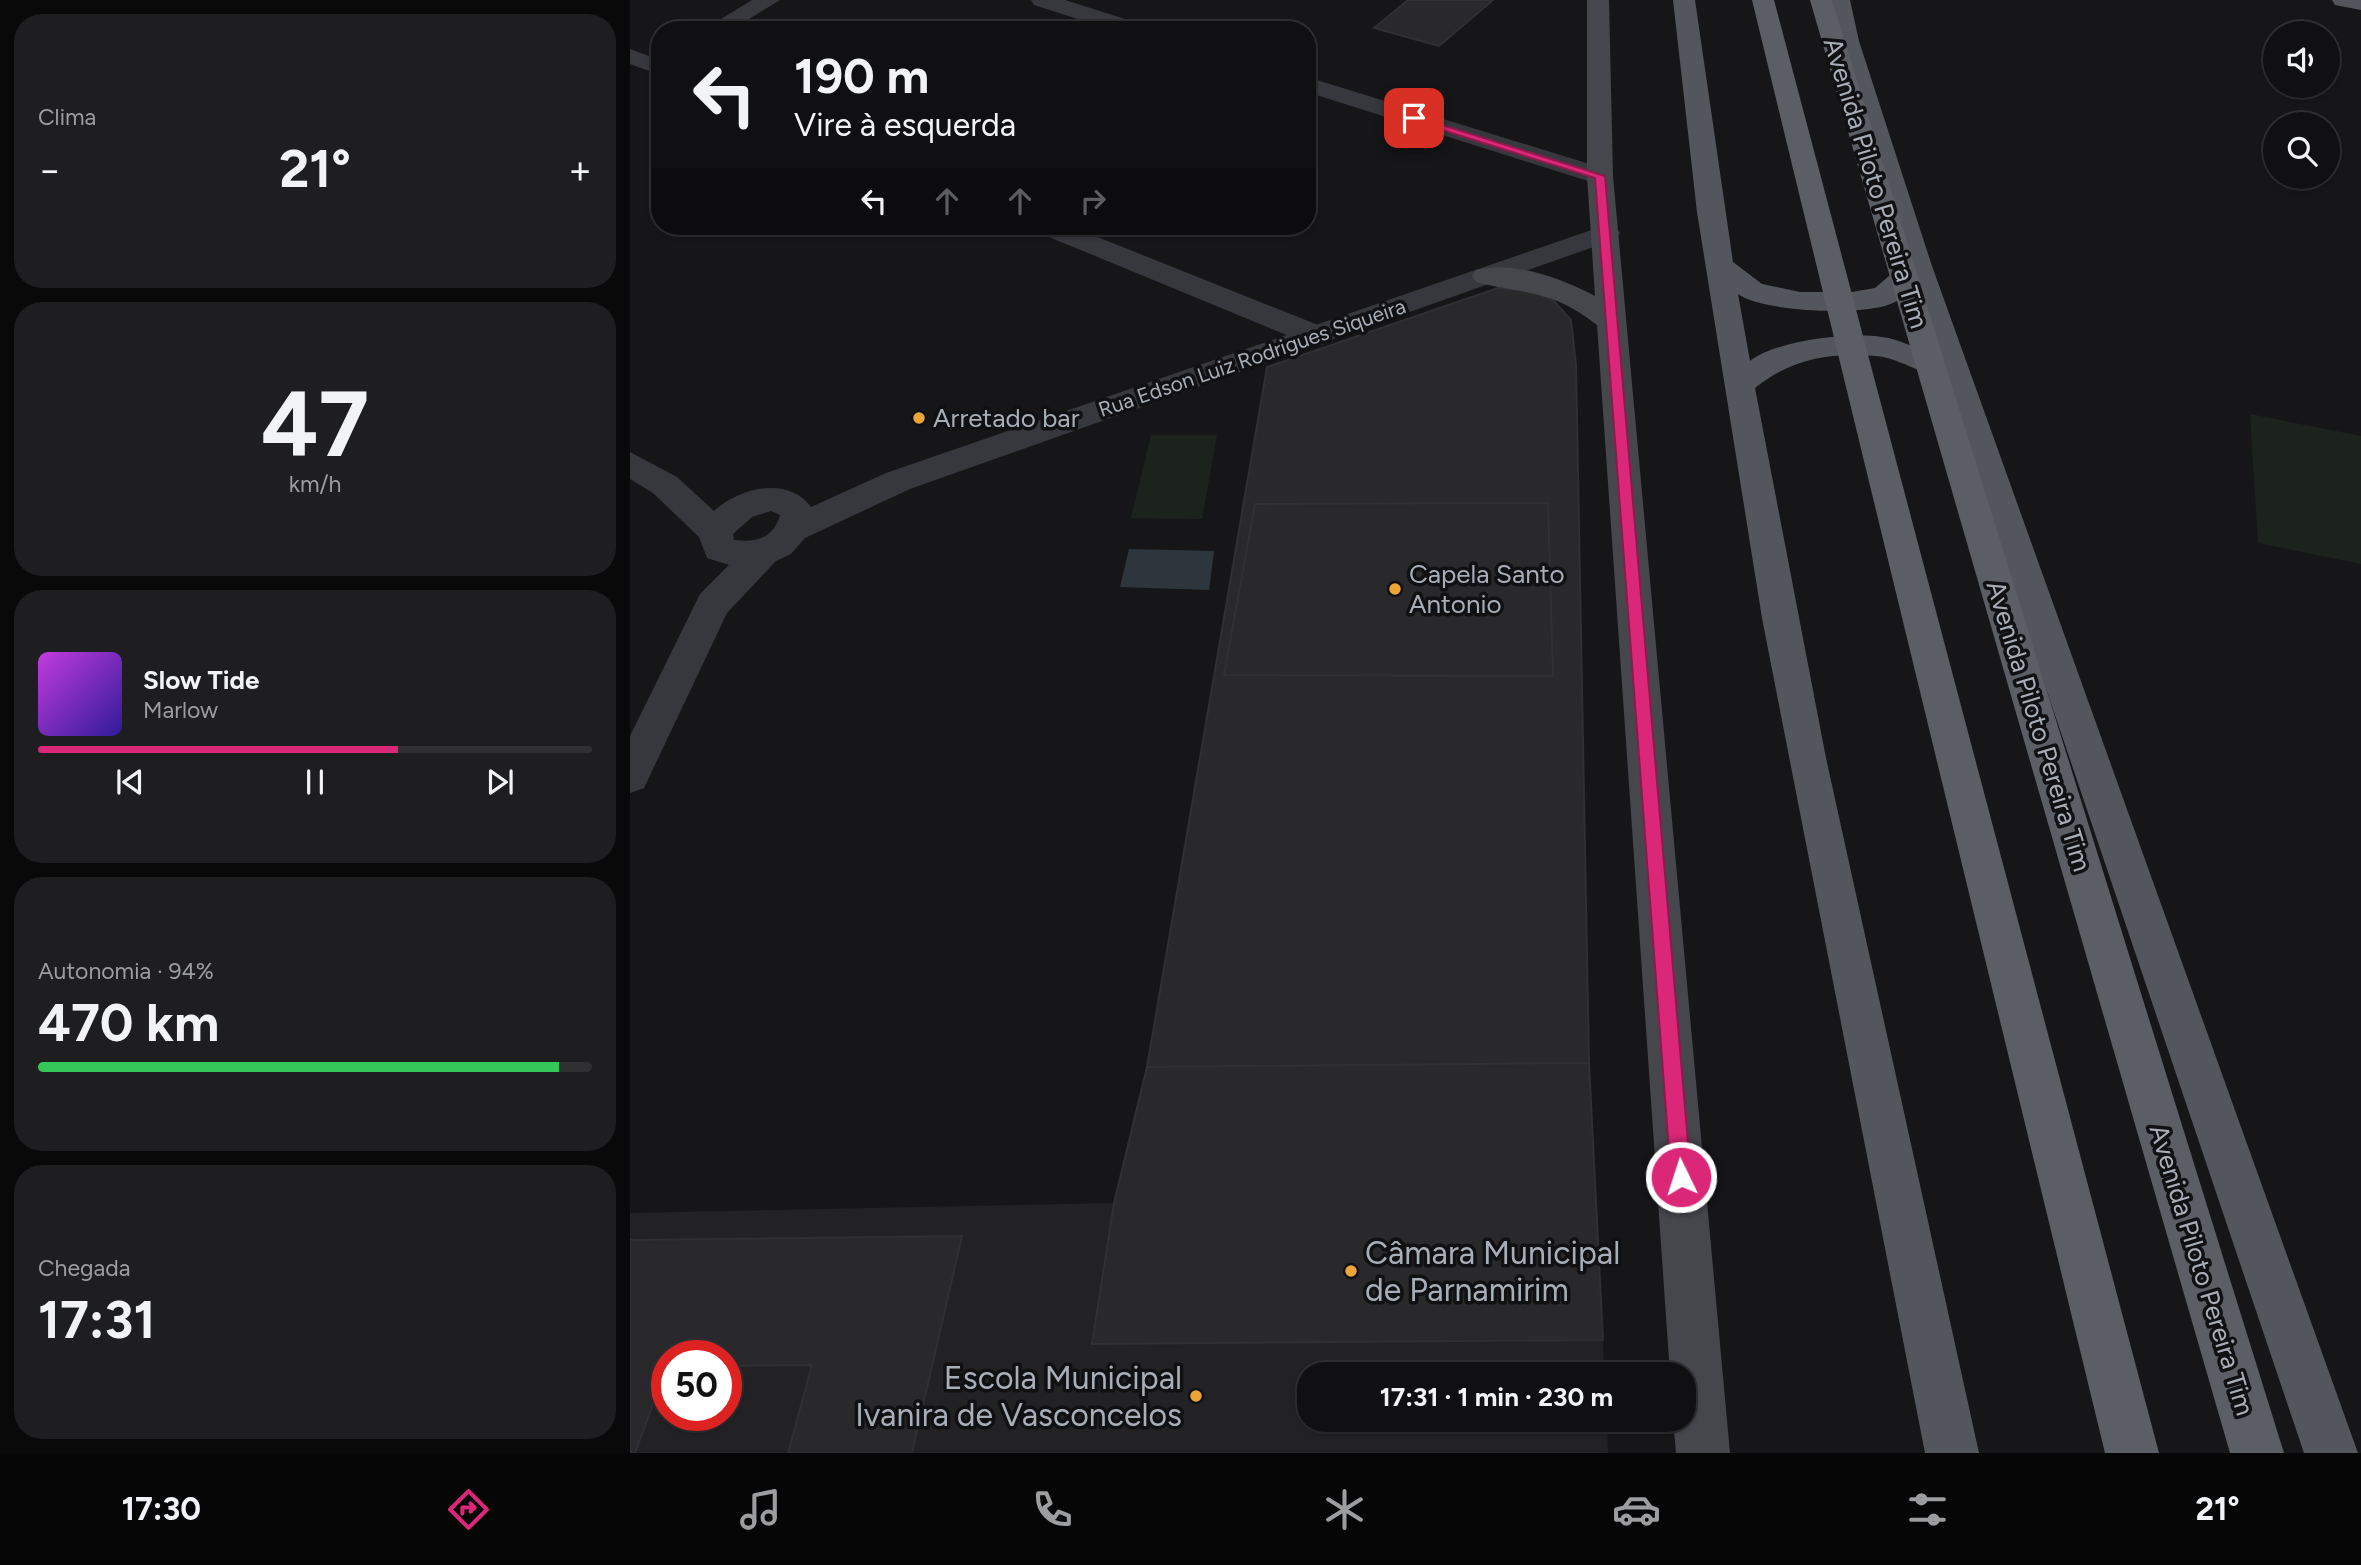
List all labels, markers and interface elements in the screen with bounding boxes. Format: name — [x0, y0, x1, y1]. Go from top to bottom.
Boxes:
map controls — [2263, 21, 2340, 189]
button: sound — [2263, 21, 2340, 98]
street label: Avenida Piloto Pereira Tim — [1817, 34, 1935, 332]
text: 190 m — [794, 46, 929, 105]
icon: left — [679, 49, 770, 140]
pin — [1384, 88, 1444, 148]
icon: arrive — [1395, 99, 1433, 137]
text: Clima — [38, 103, 96, 131]
text: Vire à esquerda — [794, 106, 1016, 144]
button: search — [2263, 112, 2340, 189]
text: 21° — [279, 138, 351, 200]
text: − — [38, 147, 62, 193]
text: + — [568, 147, 592, 193]
icon: left — [855, 182, 893, 220]
icon: ahead — [928, 182, 966, 220]
icon: ahead — [1001, 182, 1039, 220]
icon: right — [1074, 182, 1112, 220]
street label: Rua Edson Luiz Rodrigues Siqueira — [1095, 293, 1409, 422]
text: 47 — [261, 370, 369, 479]
place label: Arretado bar — [933, 402, 1080, 434]
marker: Arretado bar — [911, 410, 927, 426]
text: km/h — [289, 470, 341, 498]
place label: Capela Santo Antonio — [1409, 558, 1565, 620]
street label: Avenida Piloto Pereira Tim — [1980, 577, 2098, 875]
marker: Capela Santo Antonio — [1387, 581, 1403, 597]
text: Slow Tide — [143, 664, 259, 696]
text: Marlow — [143, 696, 218, 724]
icon: previous — [111, 763, 149, 801]
icon: pause — [296, 763, 334, 801]
icon: next — [481, 763, 519, 801]
text: Autonomia · 94% — [38, 957, 214, 985]
text: 470 km — [38, 992, 219, 1054]
street label: Avenida Piloto Pereira Tim — [2143, 1121, 2261, 1419]
position arrow — [1644, 1140, 1718, 1214]
place label: Câmara Municipal de Parnamirim — [1365, 1234, 1620, 1309]
text: Chegada — [38, 1254, 130, 1282]
marker: Câmara Municipal de Parnamirim — [1343, 1263, 1359, 1279]
text: 17:31 — [38, 1289, 155, 1351]
speed limit sign: 50 — [651, 1340, 742, 1431]
place label: Escola Municipal Ivanira de Vasconcelos — [855, 1359, 1182, 1434]
text: 17:31 · 1 min · 230 m — [1380, 1381, 1613, 1413]
marker: Escola Municipal Ivanira de Vasconcelos — [1188, 1388, 1204, 1404]
icon: directions — [444, 1485, 493, 1534]
icon: music — [736, 1485, 785, 1534]
icon: phone — [1028, 1485, 1077, 1534]
icon: climate — [1320, 1485, 1369, 1534]
icon: car — [1612, 1485, 1661, 1534]
icon: filters — [1903, 1485, 1952, 1534]
text: 17:30 — [121, 1490, 201, 1528]
text: 21° — [2195, 1490, 2240, 1528]

